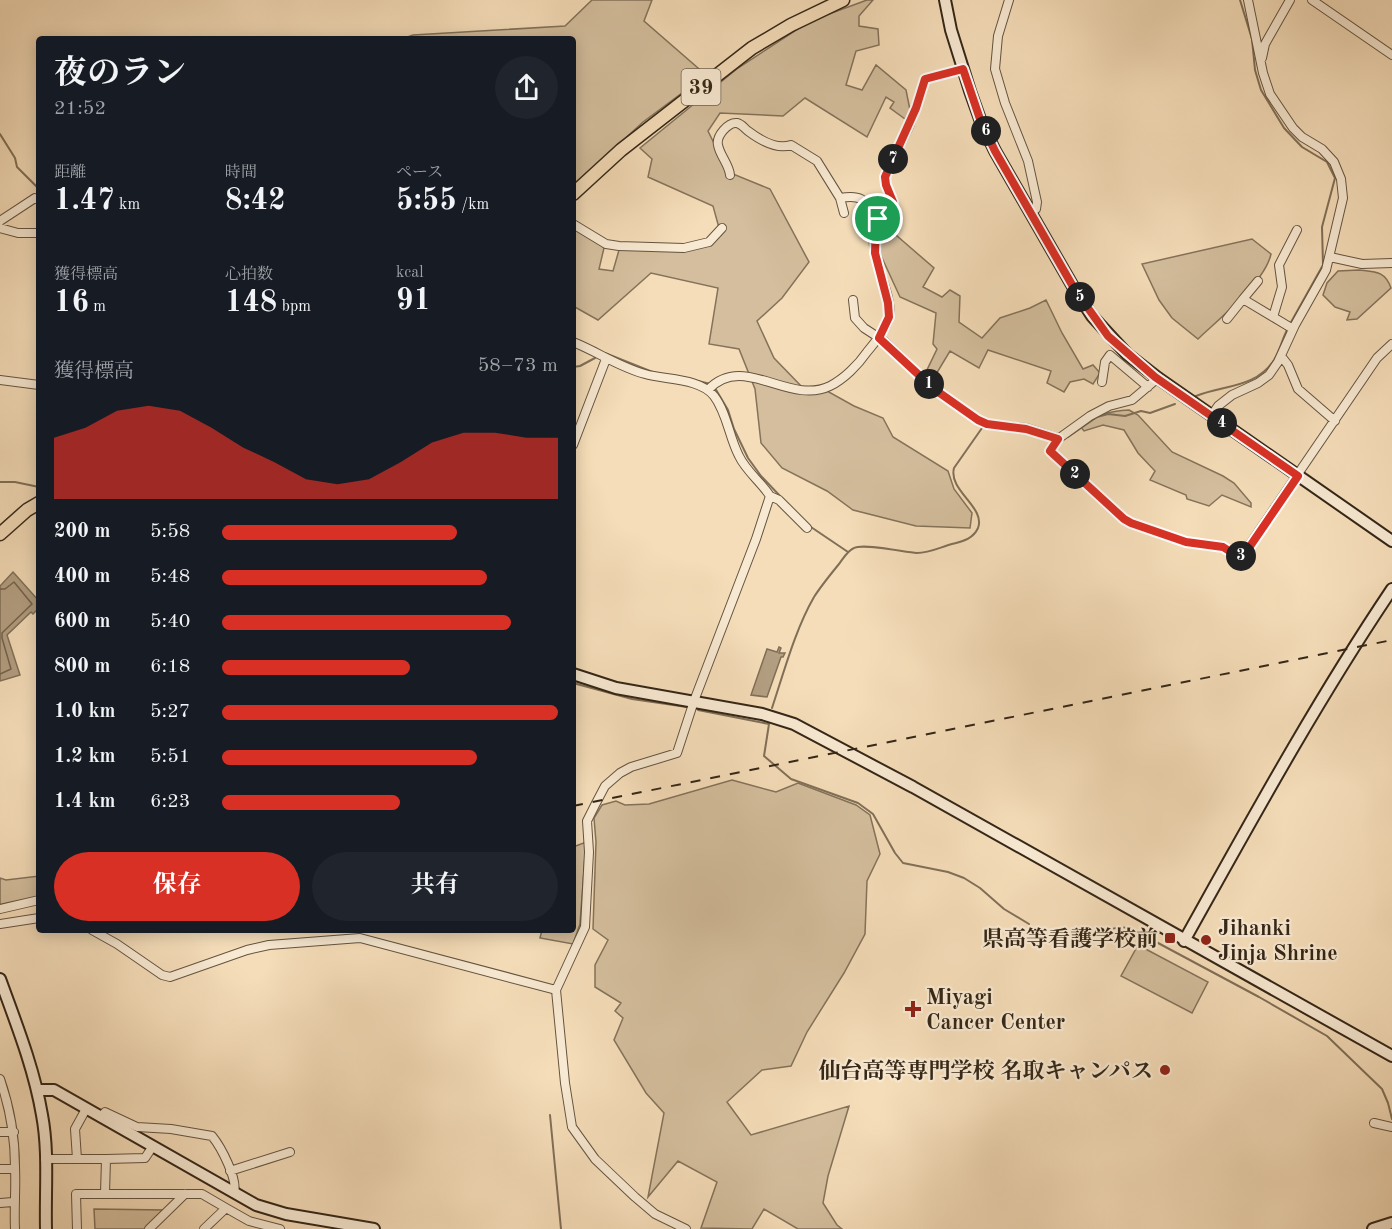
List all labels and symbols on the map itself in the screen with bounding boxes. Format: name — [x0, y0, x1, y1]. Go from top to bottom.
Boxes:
road number: 39 — [682, 69, 720, 105]
pin: 6 — [971, 116, 1001, 146]
pin: 7 — [878, 144, 908, 174]
pin — [852, 193, 903, 244]
pin: 5 — [1065, 282, 1095, 312]
pin: 1 — [914, 369, 944, 399]
pin: 4 — [1207, 408, 1237, 438]
pin: 2 — [1060, 459, 1090, 489]
pin: 3 — [1226, 541, 1256, 571]
place label: Jihanki Jinja Shrine — [1218, 918, 1338, 965]
place label: 県高等看護学校前 — [982, 927, 1158, 951]
marker: 県高等看護学校前 — [1163, 931, 1177, 945]
marker: Jihanki Jinja Shrine — [1199, 933, 1213, 947]
place label: Miyagi Cancer Center — [926, 987, 1065, 1034]
marker: Miyagi Cancer Center — [904, 1000, 922, 1018]
place label: 仙台高等専門学校 名取キャンパス — [818, 1059, 1153, 1083]
marker: 仙台高等専門学校 名取キャンパス — [1158, 1063, 1172, 1077]

